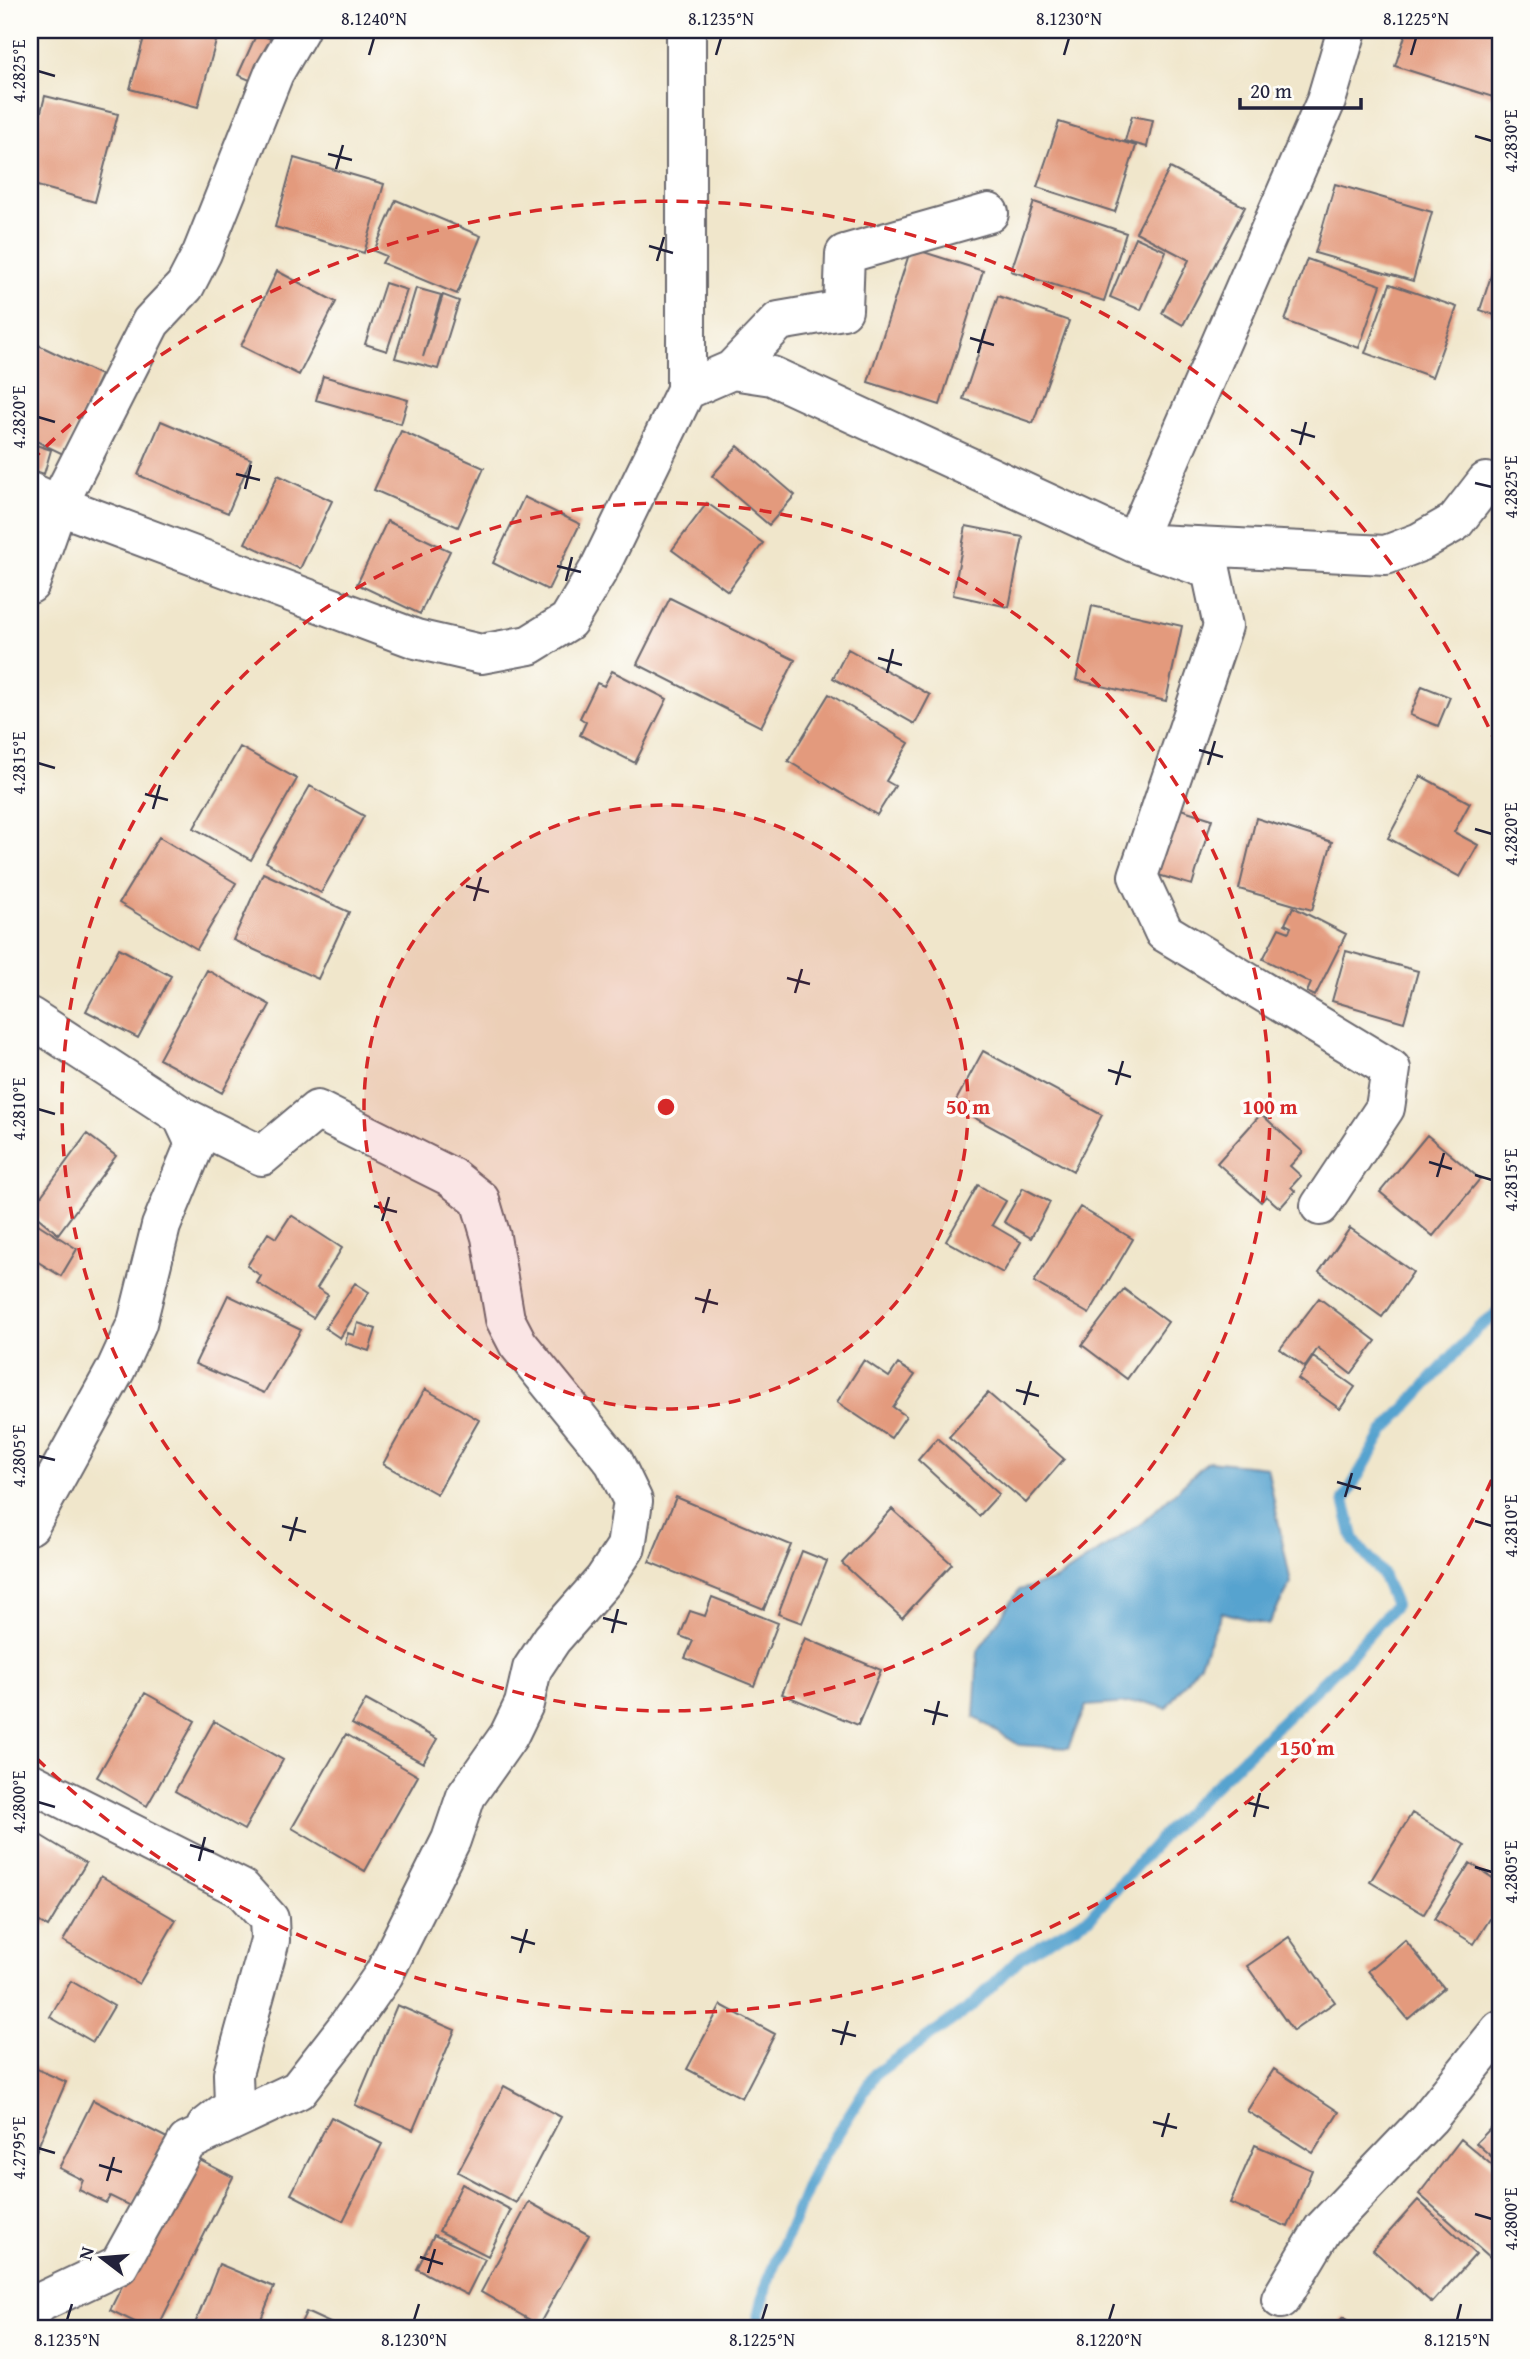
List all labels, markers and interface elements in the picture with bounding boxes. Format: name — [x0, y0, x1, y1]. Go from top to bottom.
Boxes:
text: 8.1240°N — [341, 5, 407, 32]
text: 8.1235°N — [688, 5, 754, 32]
text: 8.1230°N — [1036, 5, 1102, 32]
text: 8.1225°N — [1383, 5, 1449, 32]
text: 4.2825°E — [5, 39, 32, 103]
scale bar — [1240, 66, 1360, 110]
text: 20 m — [1250, 75, 1292, 106]
text: 4.2830°E — [1497, 109, 1524, 173]
text: 4.2820°E — [5, 385, 32, 449]
text: 4.2825°E — [1497, 455, 1524, 519]
text: 4.2815°E — [5, 731, 32, 795]
text: 4.2820°E — [1497, 802, 1524, 866]
text: 4.2810°E — [5, 1077, 32, 1141]
text: 50 m — [946, 1091, 990, 1122]
text: 100 m — [1242, 1091, 1298, 1122]
centre of rings — [654, 1095, 678, 1119]
text: 4.2815°E — [1497, 1148, 1524, 1212]
text: 4.2805°E — [5, 1424, 32, 1488]
text: 4.2810°E — [1497, 1494, 1524, 1558]
text: 150 m — [1279, 1732, 1335, 1763]
text: 4.2800°E — [5, 1770, 32, 1834]
text: 4.2805°E — [1497, 1840, 1524, 1904]
text: 4.2795°E — [5, 2116, 32, 2180]
text: 4.2800°E — [1497, 2187, 1524, 2251]
north arrow — [66, 2222, 136, 2292]
text: N — [70, 2243, 101, 2263]
text: 8.1235°N — [34, 2326, 100, 2353]
text: 8.1230°N — [381, 2326, 447, 2353]
text: 8.1225°N — [729, 2326, 795, 2353]
text: 8.1220°N — [1076, 2326, 1142, 2353]
text: 8.1215°N — [1424, 2326, 1490, 2353]

